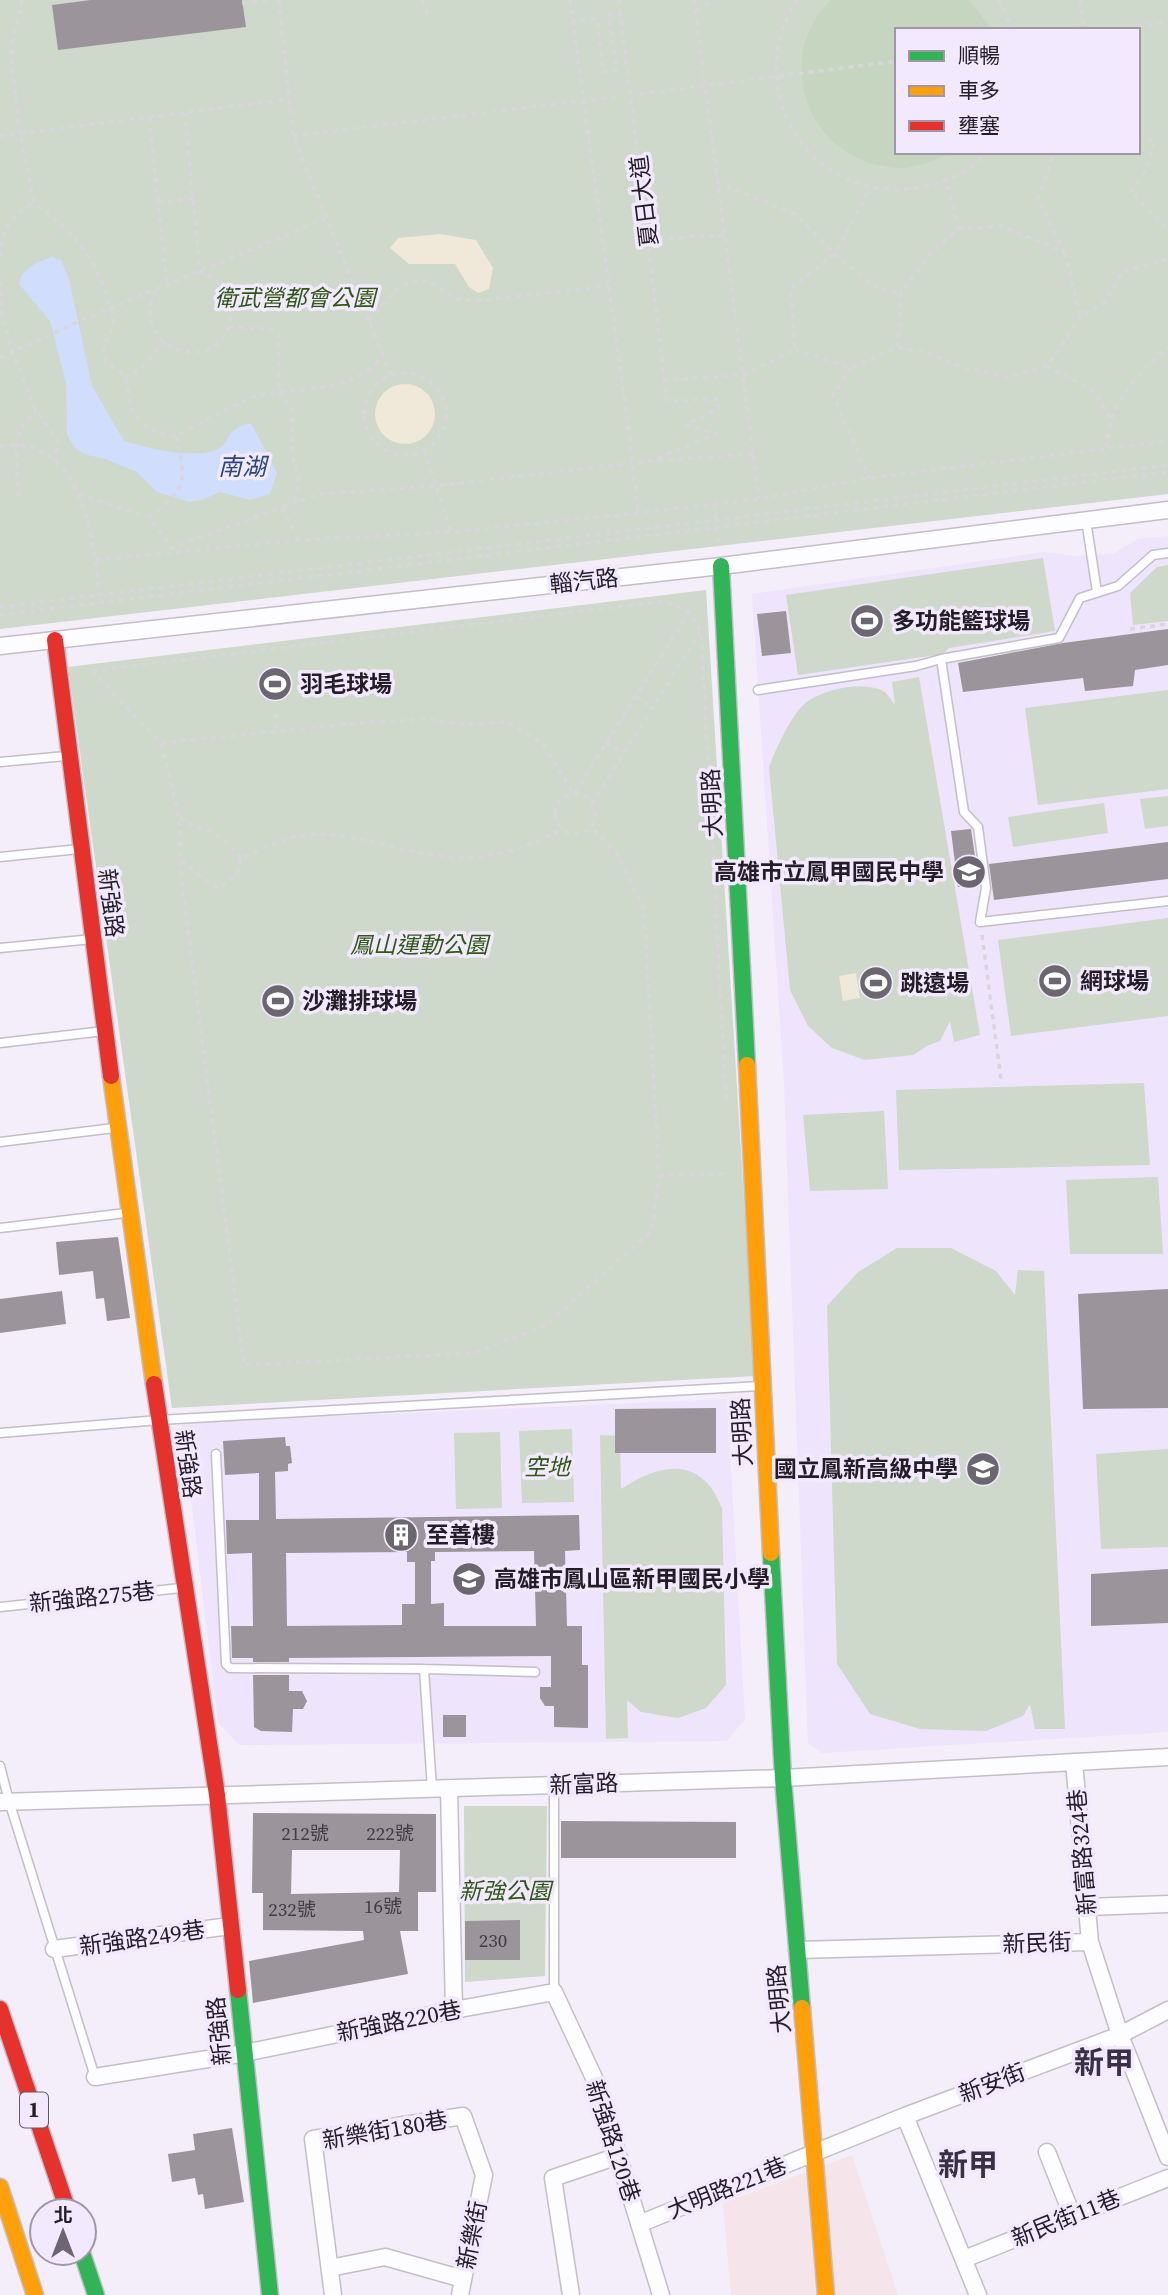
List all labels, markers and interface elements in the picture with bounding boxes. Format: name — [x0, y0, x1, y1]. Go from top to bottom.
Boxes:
legend — [895, 28, 1140, 154]
text: 順暢 — [958, 41, 1000, 70]
text: 車多 — [958, 76, 1000, 105]
text: 壅塞 — [958, 111, 1000, 140]
street label: 夏日大道 — [623, 153, 665, 249]
park label: 衛武營都會公園 — [215, 282, 379, 314]
water label: 南湖 — [218, 450, 270, 483]
street label: 輜汽路 — [548, 561, 620, 601]
sports icon: 多功能籃球場 — [848, 602, 886, 640]
place label: 多功能籃球場 — [892, 605, 1030, 637]
sports icon: 羽毛球場 — [256, 665, 294, 703]
place label: 羽毛球場 — [300, 668, 392, 700]
street label: 大明路 — [694, 768, 730, 838]
school or university icon: 高雄市立鳳甲國民中學 — [950, 853, 988, 891]
place label: 高雄市立鳳甲國民中學 — [714, 856, 944, 888]
street label: 新強路 — [91, 867, 131, 939]
park label: 鳳山運動公園 — [350, 929, 491, 961]
sports icon: 網球場 — [1036, 962, 1074, 1000]
sports icon: 跳遠場 — [857, 964, 895, 1002]
place label: 網球場 — [1080, 965, 1149, 997]
place label: 跳遠場 — [900, 967, 969, 999]
sports icon: 沙灘排球場 — [259, 982, 297, 1020]
place label: 沙灘排球場 — [302, 985, 417, 1017]
street label: 大明路 — [724, 1397, 760, 1467]
street label: 新強路 — [167, 1428, 209, 1500]
school or university icon: 國立鳳新高級中學 — [964, 1450, 1002, 1488]
park label: 空地 — [524, 1451, 572, 1483]
place label: 國立鳳新高級中學 — [774, 1453, 958, 1485]
building icon: 至善樓 — [382, 1516, 420, 1554]
place label: 至善樓 — [426, 1519, 495, 1551]
school or university icon: 高雄市鳳山區新甲國民小學 — [450, 1560, 488, 1598]
place label: 高雄市鳳山區新甲國民小學 — [494, 1563, 770, 1595]
street label: 新強路275巷 — [27, 1574, 157, 1620]
street label: 新富路 — [549, 1767, 619, 1801]
street label: 新富路324巷 — [1061, 1788, 1103, 1916]
house number: 212號 — [281, 1820, 329, 1846]
house number: 222號 — [366, 1820, 414, 1846]
park label: 新強公園 — [459, 1875, 554, 1907]
house number: 16號 — [364, 1893, 402, 1919]
house number: 232號 — [268, 1896, 316, 1922]
street label: 新強路249巷 — [77, 1913, 207, 1963]
street label: 新民街 — [1002, 1926, 1072, 1960]
house number: 230 — [479, 1927, 507, 1953]
street label: 大明路 — [760, 1963, 798, 2035]
street label: 新強路220巷 — [334, 1993, 464, 2049]
street label: 新強路 — [199, 1995, 239, 2067]
district label: 新甲 — [1074, 2042, 1134, 2083]
street label: 新安街 — [954, 2056, 1030, 2110]
street label: 新強路120巷 — [578, 2076, 648, 2206]
road number: 1 — [20, 2092, 48, 2128]
street label: 新樂街180巷 — [320, 2103, 450, 2157]
district label: 新甲 — [938, 2144, 998, 2185]
street label: 大明路221巷 — [662, 2149, 792, 2227]
street label: 新民街11巷 — [1007, 2182, 1125, 2254]
north arrow — [28, 2197, 98, 2267]
street label: 新樂街 — [450, 2198, 494, 2272]
text: 北 — [53, 2202, 73, 2228]

